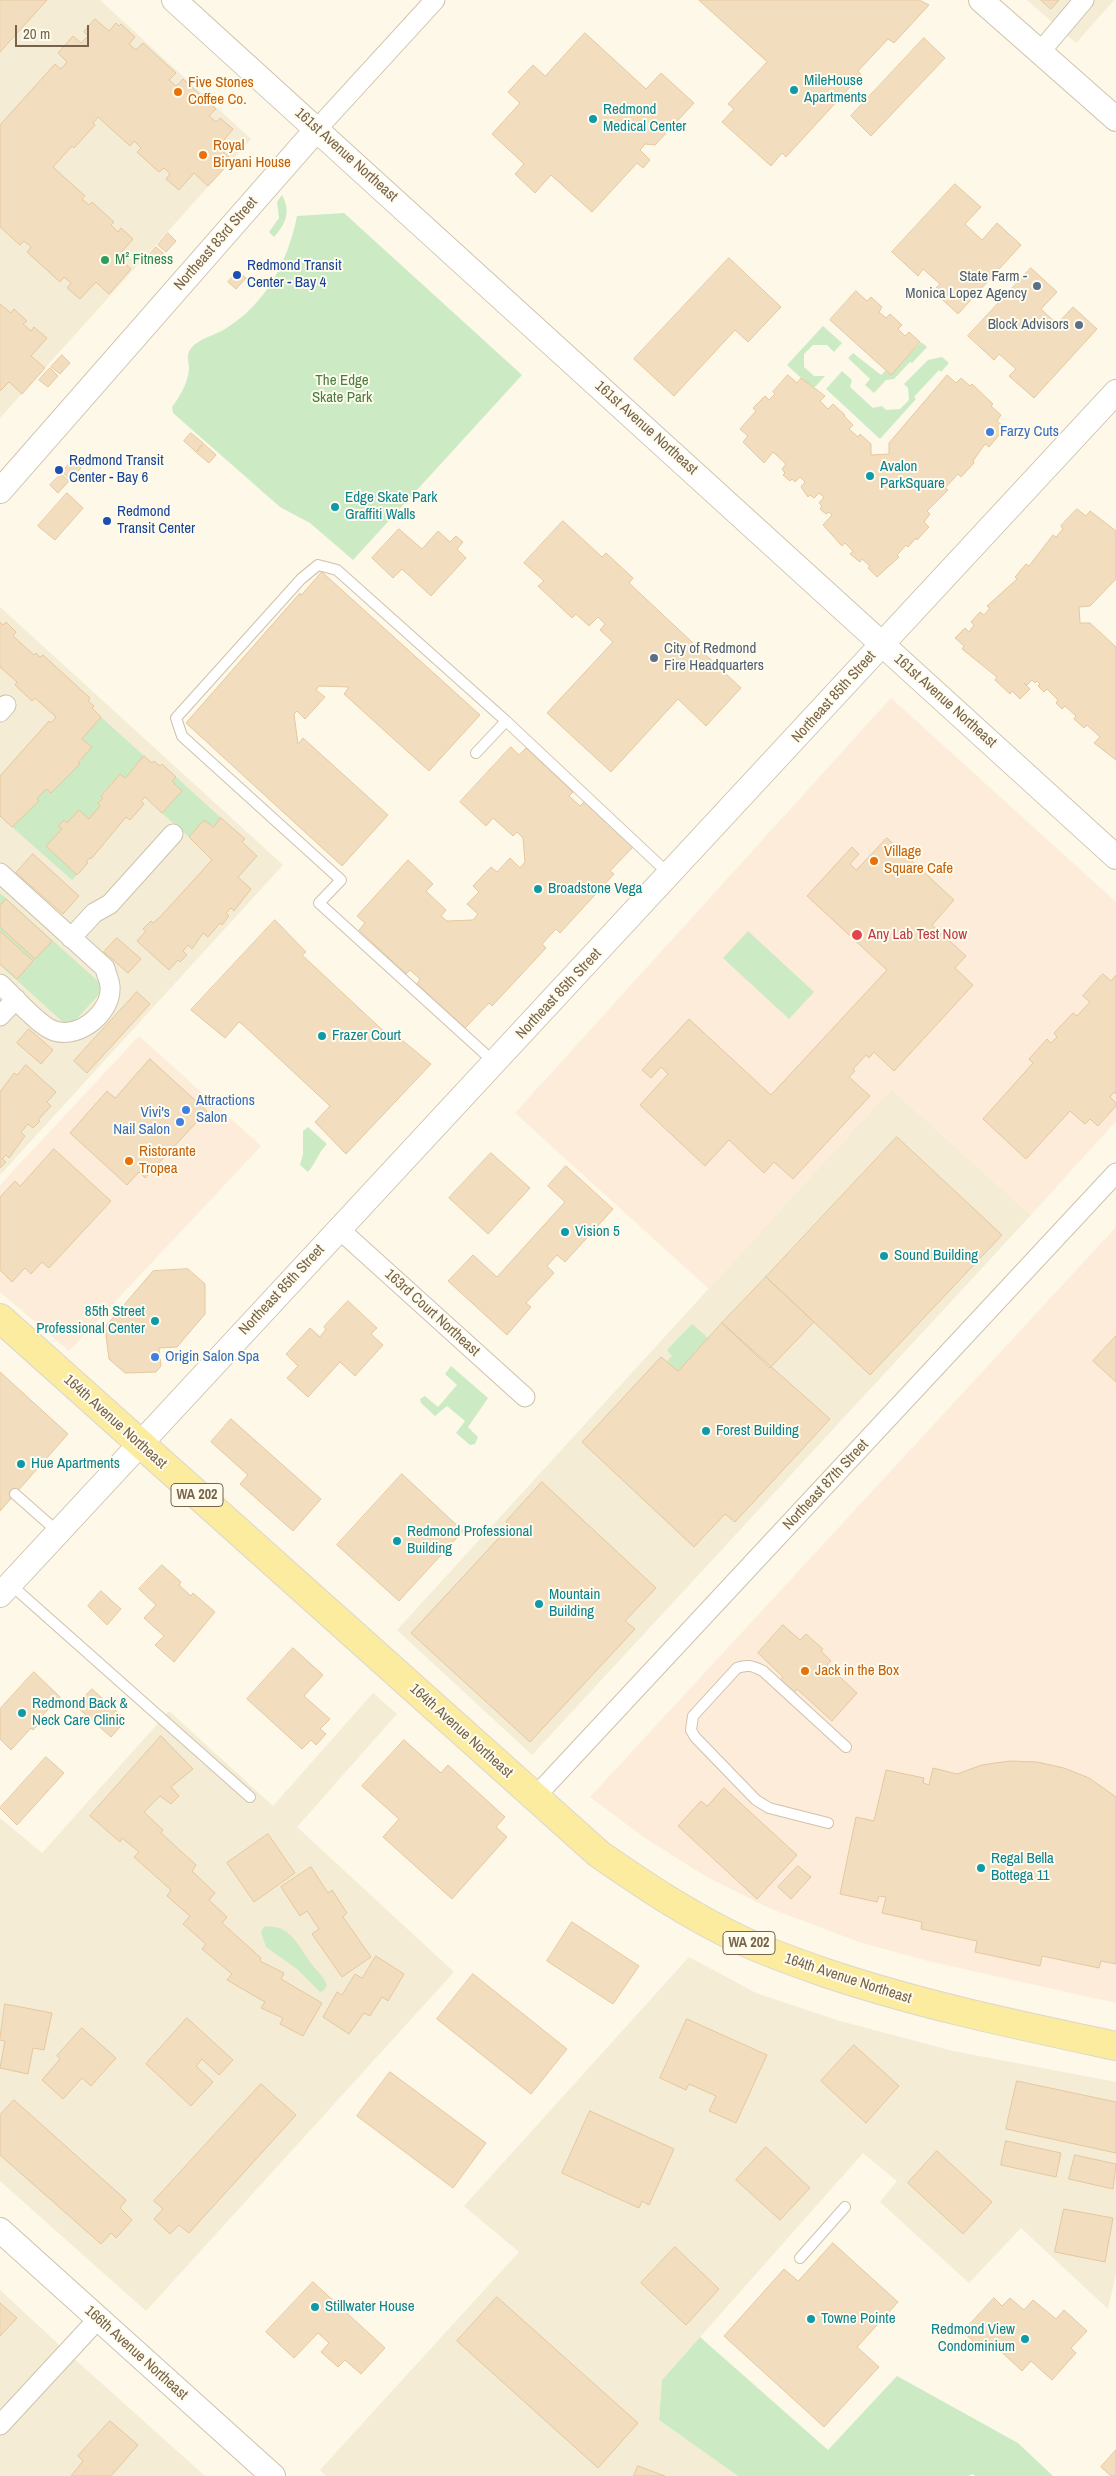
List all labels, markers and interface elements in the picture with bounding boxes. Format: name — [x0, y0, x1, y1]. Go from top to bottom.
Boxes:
scale bar — [18, 15, 91, 47]
text: 20 m — [23, 23, 50, 44]
place label: MileHouse Apartments — [804, 72, 867, 107]
place label: Five Stones Coffee Co. — [188, 74, 254, 109]
marker: MileHouse Apartments — [788, 84, 800, 96]
marker: Five Stones Coffee Co. — [172, 86, 184, 98]
place label: Redmond Medical Center — [603, 101, 686, 136]
street label: 161st Avenue Northeast — [291, 104, 401, 206]
marker: Redmond Medical Center — [587, 113, 599, 125]
place label: Royal Biryani House — [213, 137, 291, 172]
marker: Royal Biryani House — [197, 149, 209, 161]
street label: Northeast 83rd Street — [171, 194, 261, 294]
place label: M² Fitness — [115, 251, 173, 269]
marker: M² Fitness — [99, 254, 111, 266]
place label: Redmond Transit Center - Bay 4 — [247, 257, 342, 292]
place label: State Farm - Monica Lopez Agency — [905, 268, 1027, 303]
marker: Redmond Transit Center - Bay 4 — [231, 269, 243, 281]
marker: State Farm - Monica Lopez Agency — [1031, 280, 1043, 292]
place label: Block Advisors — [988, 316, 1069, 334]
marker: Block Advisors — [1073, 319, 1085, 331]
park label: The Edge Skate Park — [312, 372, 372, 407]
street label: 161st Avenue Northeast — [591, 377, 701, 479]
place label: Farzy Cuts — [1000, 423, 1059, 441]
marker: Farzy Cuts — [984, 426, 996, 438]
place label: Redmond Transit Center - Bay 6 — [69, 452, 164, 487]
place label: Avalon ParkSquare — [880, 458, 945, 493]
marker: Redmond Transit Center - Bay 6 — [53, 464, 65, 476]
marker: Avalon ParkSquare — [864, 470, 876, 482]
place label: Edge Skate Park Graffiti Walls — [345, 489, 437, 524]
marker: Edge Skate Park Graffiti Walls — [329, 501, 341, 513]
place label: Redmond Transit Center — [117, 503, 195, 538]
marker: Redmond Transit Center — [101, 515, 113, 527]
place label: City of Redmond Fire Headquarters — [664, 640, 764, 675]
street label: Northeast 85th Street — [788, 648, 880, 746]
street label: 161st Avenue Northeast — [890, 650, 1000, 752]
marker: City of Redmond Fire Headquarters — [648, 652, 660, 664]
place label: Village Square Cafe — [884, 843, 953, 878]
marker: Village Square Cafe — [868, 855, 880, 867]
place label: Broadstone Vega — [548, 880, 642, 898]
marker: Broadstone Vega — [532, 883, 544, 895]
place label: Any Lab Test Now — [868, 926, 967, 944]
marker: Any Lab Test Now — [850, 928, 864, 942]
street label: Northeast 85th Street — [513, 945, 605, 1043]
place label: Frazer Court — [332, 1027, 401, 1045]
marker: Frazer Court — [316, 1030, 328, 1042]
place label: Attractions Salon — [196, 1092, 255, 1127]
place label: Vivi's Nail Salon — [113, 1104, 170, 1139]
marker: Attractions Salon — [180, 1104, 192, 1116]
marker: Vivi's Nail Salon — [174, 1116, 186, 1128]
place label: Ristorante Tropea — [139, 1143, 196, 1178]
marker: Ristorante Tropea — [123, 1155, 135, 1167]
place label: Vision 5 — [575, 1223, 620, 1241]
marker: Vision 5 — [559, 1226, 571, 1238]
street label: Northeast 85th Street — [236, 1241, 328, 1339]
place label: Sound Building — [894, 1247, 978, 1265]
marker: Sound Building — [878, 1250, 890, 1262]
street label: 163rd Court Northeast — [381, 1266, 483, 1360]
place label: 85th Street Professional Center — [36, 1303, 145, 1338]
marker: 85th Street Professional Center — [149, 1315, 161, 1327]
place label: Origin Salon Spa — [165, 1348, 259, 1366]
marker: Origin Salon Spa — [149, 1351, 161, 1363]
street label: 164th Avenue Northeast — [60, 1371, 170, 1473]
place label: Forest Building — [716, 1422, 799, 1440]
marker: Forest Building — [700, 1425, 712, 1437]
street label: Northeast 87th Street — [780, 1436, 872, 1534]
place label: Hue Apartments — [31, 1455, 120, 1473]
marker: Hue Apartments — [15, 1458, 27, 1470]
road number: WA 202 — [171, 1484, 223, 1506]
place label: Redmond Professional Building — [407, 1523, 532, 1558]
marker: Redmond Professional Building — [391, 1535, 403, 1547]
place label: Mountain Building — [549, 1586, 600, 1621]
marker: Mountain Building — [533, 1598, 545, 1610]
place label: Jack in the Box — [815, 1662, 899, 1680]
marker: Jack in the Box — [799, 1665, 811, 1677]
street label: 164th Avenue Northeast — [406, 1680, 516, 1782]
place label: Redmond Back & Neck Care Clinic — [32, 1695, 128, 1730]
marker: Redmond Back & Neck Care Clinic — [16, 1707, 28, 1719]
place label: Regal Bella Bottega 11 — [991, 1850, 1054, 1885]
marker: Regal Bella Bottega 11 — [975, 1862, 987, 1874]
road number: WA 202 — [723, 1932, 775, 1955]
street label: 164th Avenue Northeast — [782, 1950, 914, 2008]
place label: Stillwater House — [325, 2298, 415, 2316]
marker: Stillwater House — [309, 2301, 321, 2313]
street label: 166th Avenue Northeast — [81, 2302, 191, 2404]
place label: Towne Pointe — [821, 2310, 896, 2328]
marker: Towne Pointe — [805, 2313, 817, 2325]
place label: Redmond View Condominium — [931, 2321, 1015, 2356]
marker: Redmond View Condominium — [1019, 2333, 1031, 2345]

